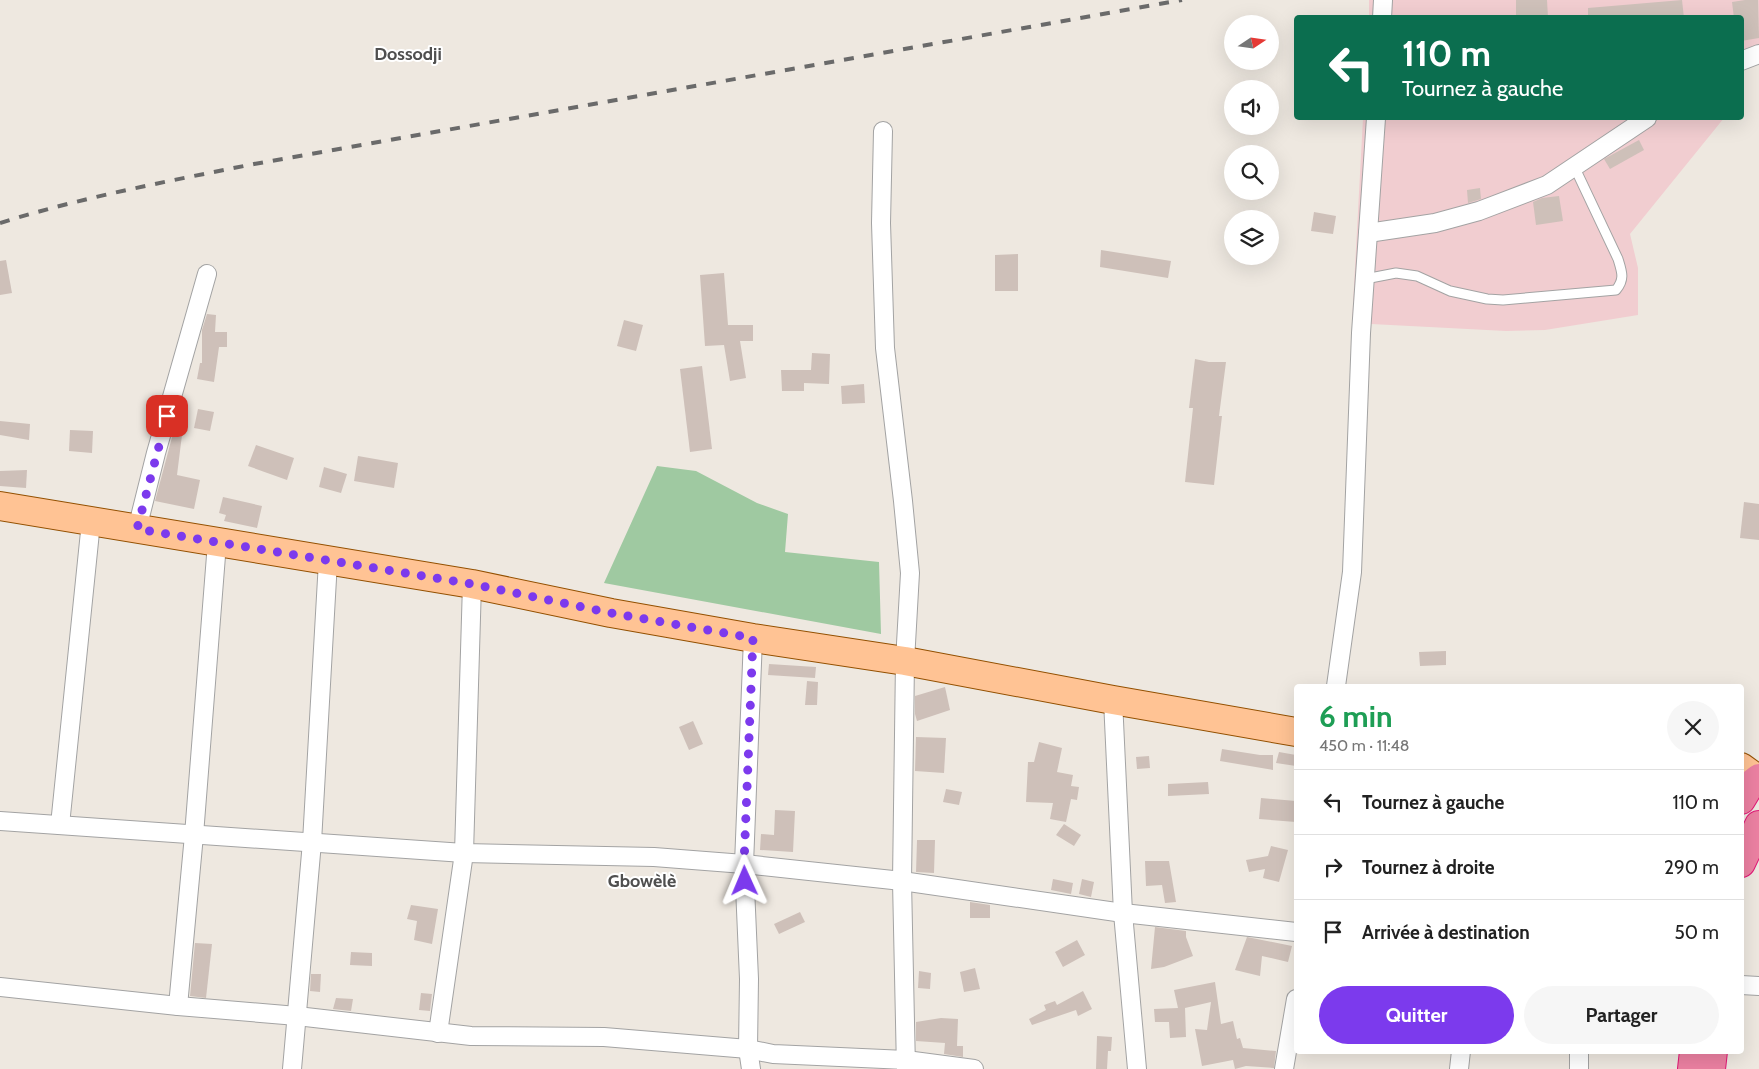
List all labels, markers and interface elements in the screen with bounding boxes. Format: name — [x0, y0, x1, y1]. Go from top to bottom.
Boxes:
north arrow — [1224, 15, 1279, 70]
map controls — [1224, 15, 1279, 265]
text: 110 m — [1402, 32, 1491, 75]
icon: left — [1319, 35, 1384, 100]
district label: Dossodji — [374, 43, 442, 65]
text: Tournez à gauche — [1402, 75, 1563, 102]
button: sound — [1224, 80, 1279, 135]
button: search — [1224, 145, 1279, 200]
button: layers — [1224, 210, 1279, 265]
pin — [146, 395, 188, 437]
icon: arrive — [153, 402, 181, 430]
text: 6 min — [1319, 698, 1392, 735]
button: close — [1667, 701, 1719, 753]
text: 450 m · 11:48 — [1319, 736, 1409, 755]
icon: left — [1319, 788, 1347, 816]
text: Tournez à gauche — [1362, 791, 1504, 814]
text: 110 m — [1672, 791, 1719, 814]
icon: right — [1319, 853, 1347, 881]
position arrow — [718, 854, 770, 906]
text: Tournez à droite — [1362, 856, 1495, 879]
text: 290 m — [1664, 856, 1719, 879]
district label: Gbowèlè — [608, 870, 676, 892]
icon: arrive — [1319, 918, 1347, 946]
text: Arrivée à destination — [1362, 921, 1530, 944]
text: 50 m — [1675, 921, 1719, 944]
button: Quitter — [1319, 986, 1514, 1044]
button: Partager — [1524, 986, 1719, 1044]

